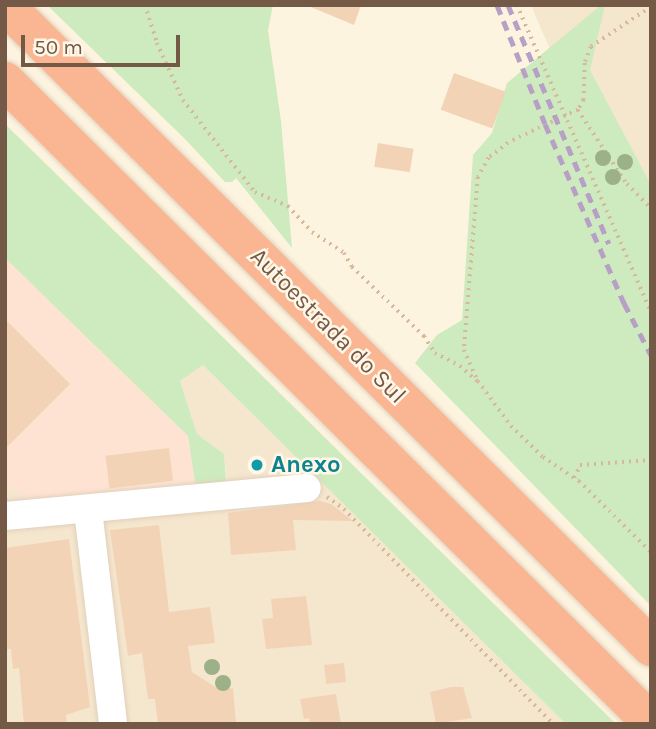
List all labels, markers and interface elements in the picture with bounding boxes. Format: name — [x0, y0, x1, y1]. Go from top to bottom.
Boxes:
scale bar — [24, 21, 184, 65]
text: 50 m — [34, 35, 83, 59]
street label: Autoestrada do Sul — [244, 242, 412, 410]
place label: Anexo — [271, 451, 341, 479]
marker: Anexo — [249, 457, 265, 473]

